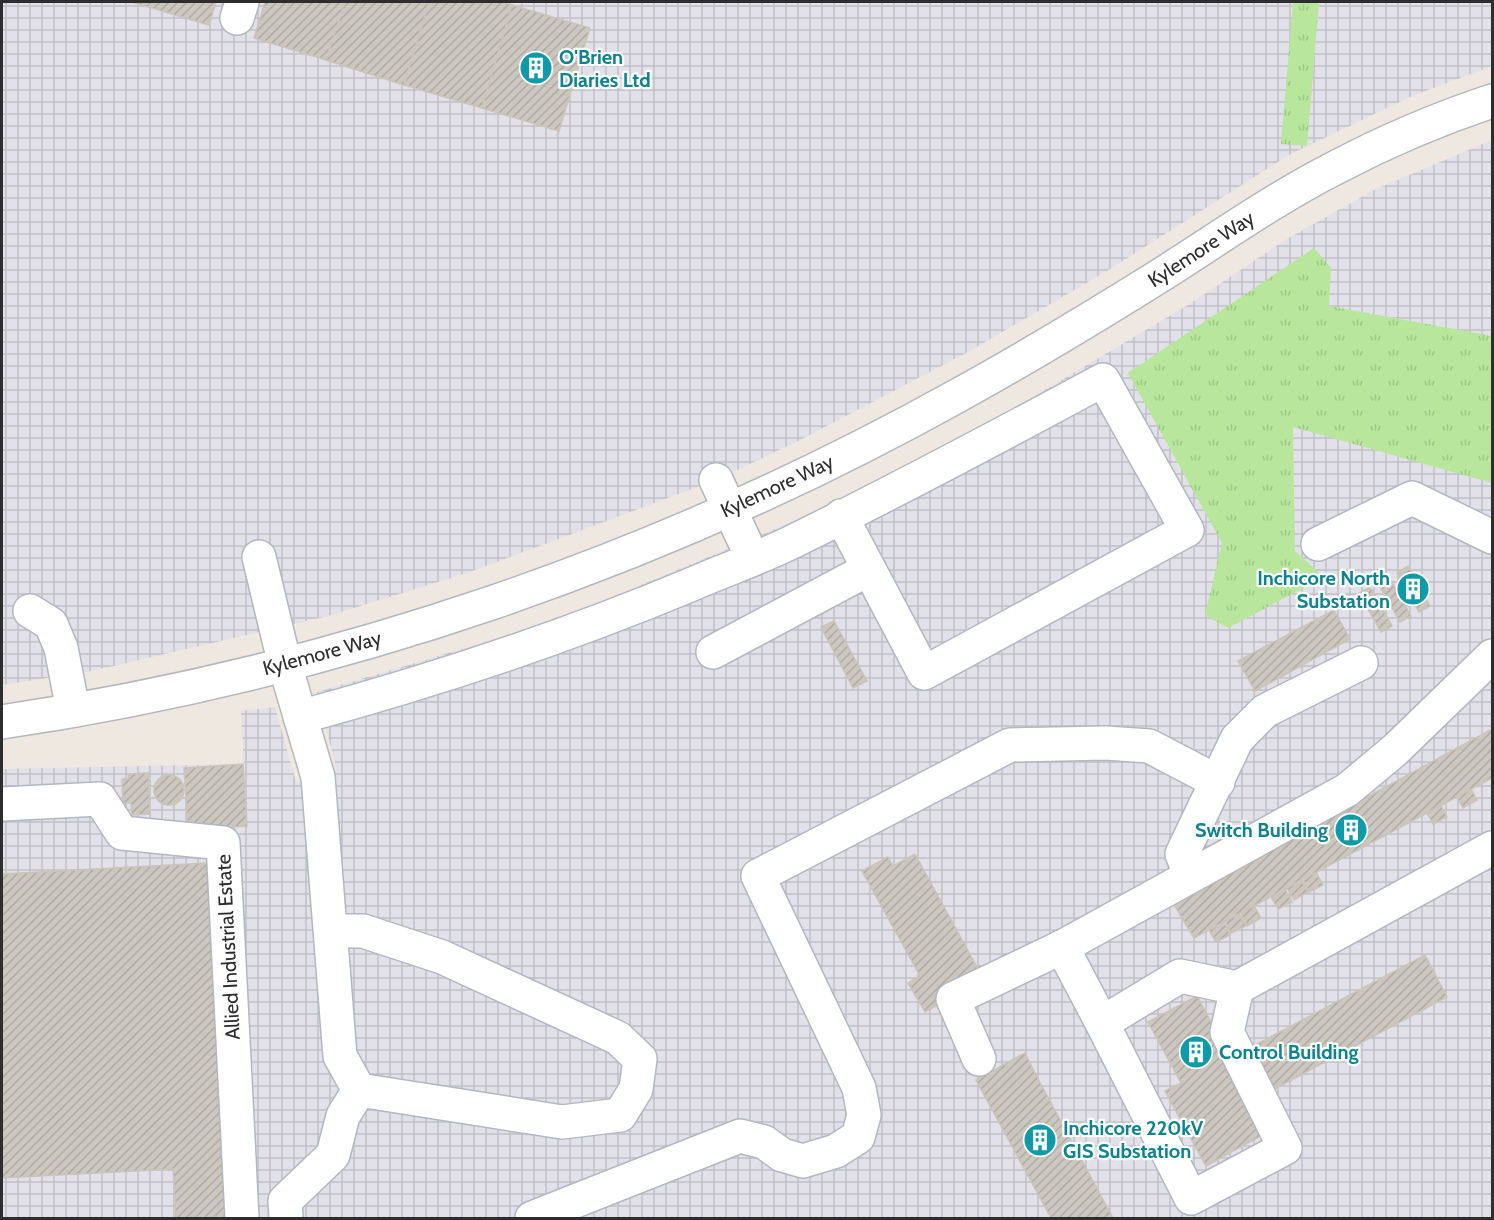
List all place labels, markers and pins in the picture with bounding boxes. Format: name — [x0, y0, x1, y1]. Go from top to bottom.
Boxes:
place label: O'Brien Diaries Ltd — [559, 45, 651, 92]
building icon: O'Brien Diaries Ltd — [518, 50, 554, 86]
place label: Inchicore North Substation — [1257, 566, 1390, 613]
building icon: Inchicore North Substation — [1395, 571, 1431, 607]
building icon: Switch Building — [1333, 812, 1369, 848]
place label: Switch Building — [1195, 818, 1328, 842]
building icon: Control Building — [1178, 1034, 1214, 1070]
place label: Control Building — [1219, 1040, 1358, 1064]
place label: Inchicore 220kV GIS Substation — [1063, 1116, 1204, 1163]
building icon: Inchicore 220kV GIS Substation — [1022, 1122, 1058, 1158]

